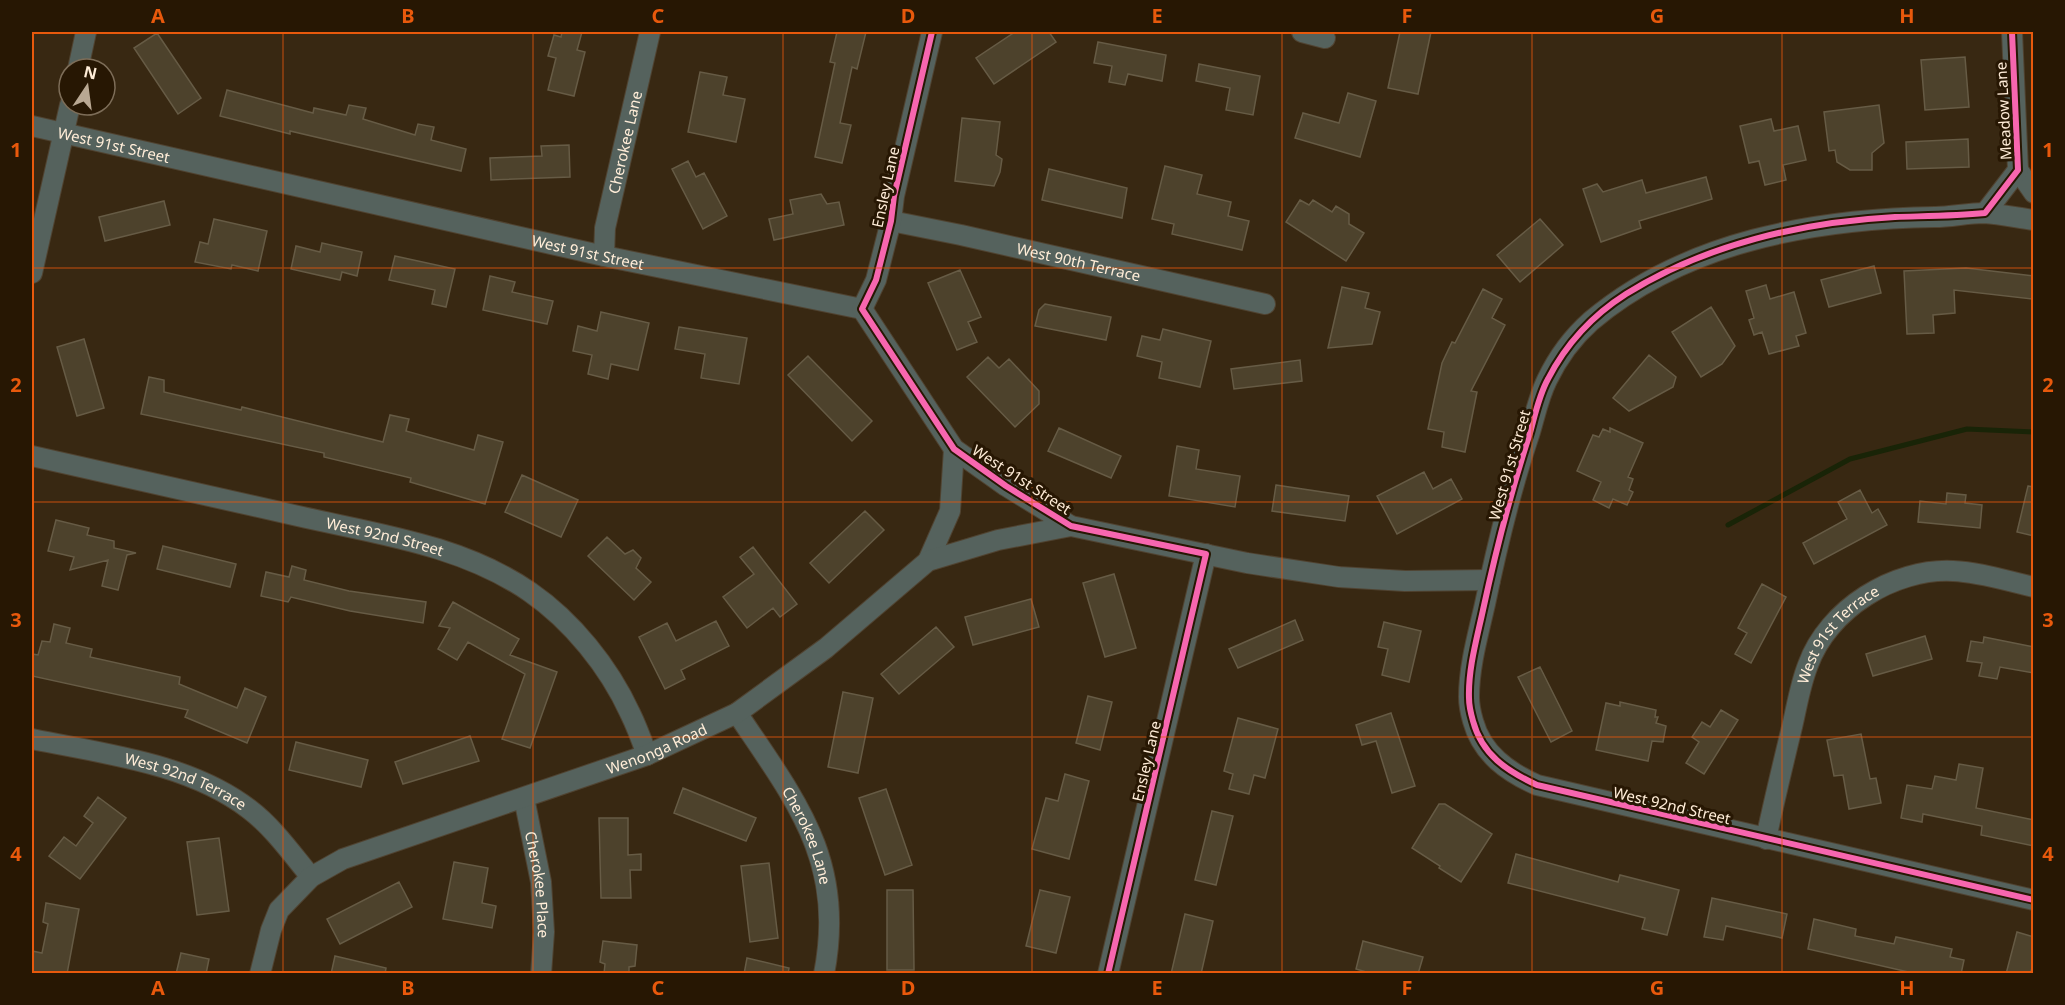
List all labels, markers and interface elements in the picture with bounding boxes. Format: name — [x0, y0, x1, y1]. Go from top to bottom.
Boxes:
text: A — [151, 2, 165, 29]
text: B — [401, 2, 415, 29]
text: C — [652, 2, 665, 29]
text: D — [901, 2, 915, 29]
text: E — [1151, 2, 1163, 29]
text: F — [1402, 2, 1412, 29]
text: G — [1650, 2, 1664, 29]
text: H — [1899, 2, 1915, 29]
north arrow — [57, 57, 117, 117]
text: N — [82, 60, 99, 85]
street label: Meadow Lane — [1990, 61, 2016, 161]
street label: Cherokee Lane — [603, 89, 646, 196]
street label: West 91st Street — [56, 122, 172, 167]
text: 1 — [10, 136, 22, 163]
text: 1 — [2042, 136, 2054, 163]
street label: Ensley Lane — [867, 145, 903, 229]
street label: West 91st Street — [530, 230, 646, 274]
street label: West 90th Terrace — [1015, 238, 1142, 285]
text: 2 — [10, 371, 22, 398]
text: 2 — [2042, 371, 2054, 398]
street label: West 91st Street — [1484, 407, 1535, 523]
street label: West 91st Street — [969, 440, 1076, 519]
street label: West 92nd Street — [324, 512, 447, 560]
street label: West 91st Terrace — [1792, 580, 1882, 686]
text: 3 — [10, 606, 22, 633]
text: 3 — [2042, 606, 2054, 633]
street label: Wenonga Road — [603, 719, 710, 778]
street label: Ensley Lane — [1127, 719, 1165, 803]
street label: West 92nd Terrace — [123, 748, 251, 814]
street label: West 92nd Street — [1611, 782, 1733, 828]
street label: Cherokee Lane — [778, 783, 836, 886]
street label: Cherokee Place — [521, 829, 554, 939]
text: 4 — [10, 840, 22, 867]
text: 4 — [2042, 840, 2054, 867]
text: A — [151, 974, 165, 1001]
text: B — [401, 974, 415, 1001]
text: C — [652, 974, 665, 1001]
text: D — [901, 974, 915, 1001]
text: E — [1151, 974, 1163, 1001]
text: F — [1402, 974, 1412, 1001]
text: G — [1650, 974, 1664, 1001]
text: H — [1899, 974, 1915, 1001]

